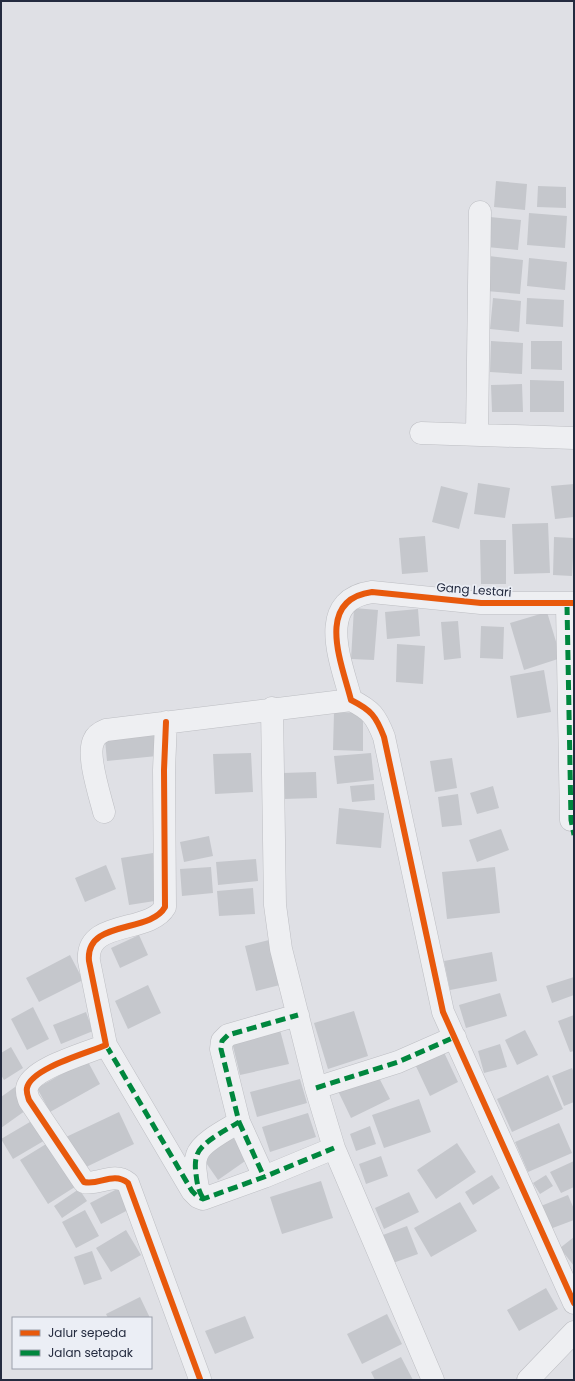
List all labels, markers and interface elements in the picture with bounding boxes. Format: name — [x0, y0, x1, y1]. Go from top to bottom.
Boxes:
street label: Gang Lestari — [436, 578, 512, 601]
legend — [12, 1317, 152, 1369]
text: Jalur sepeda — [48, 1324, 126, 1341]
text: Jalan setapak — [48, 1344, 134, 1361]

